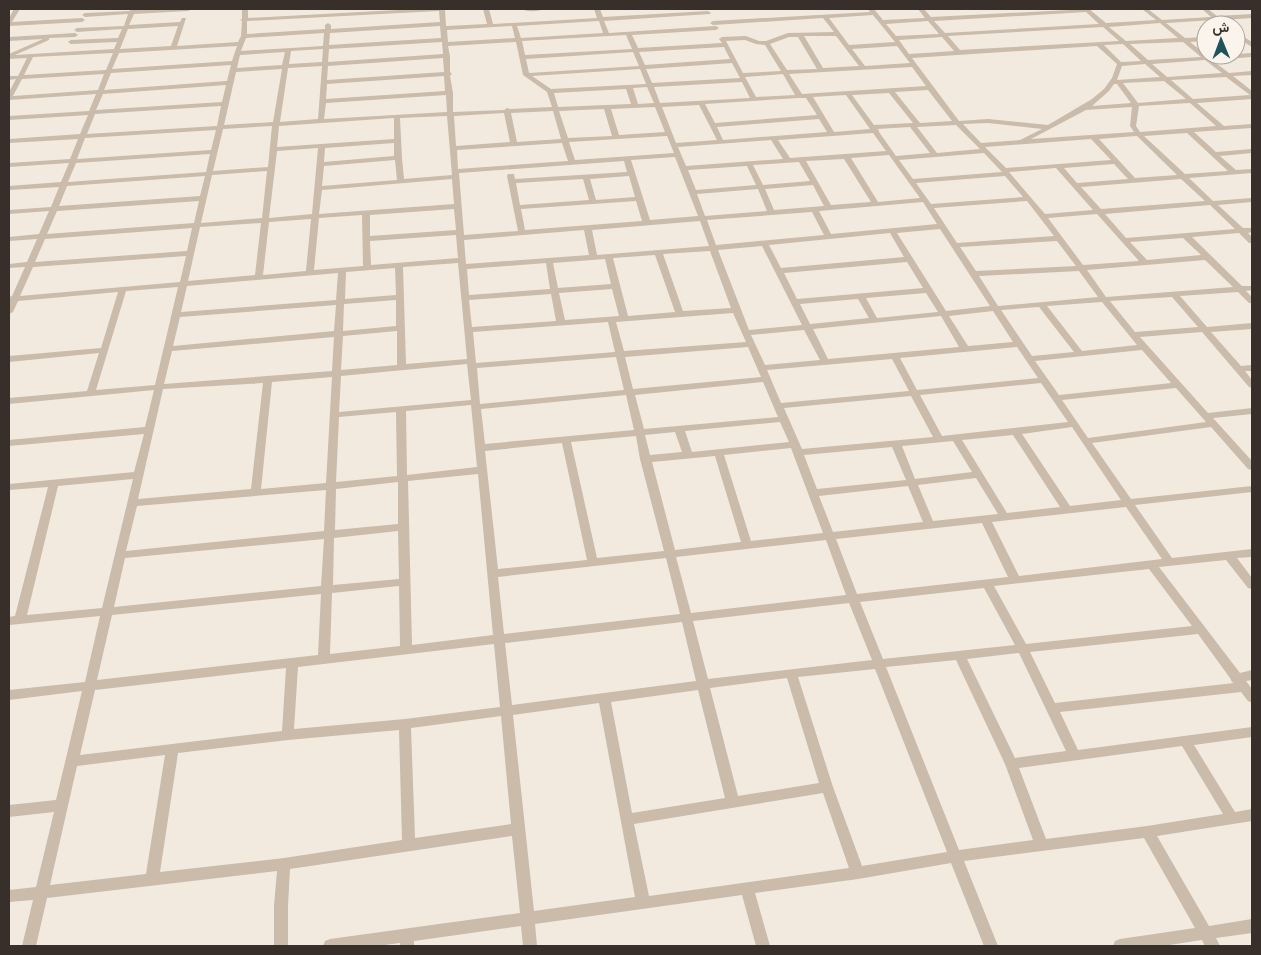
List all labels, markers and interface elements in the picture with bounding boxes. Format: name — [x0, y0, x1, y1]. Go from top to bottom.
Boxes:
north arrow — [1196, 15, 1246, 65]
text: ش — [1212, 19, 1230, 36]

